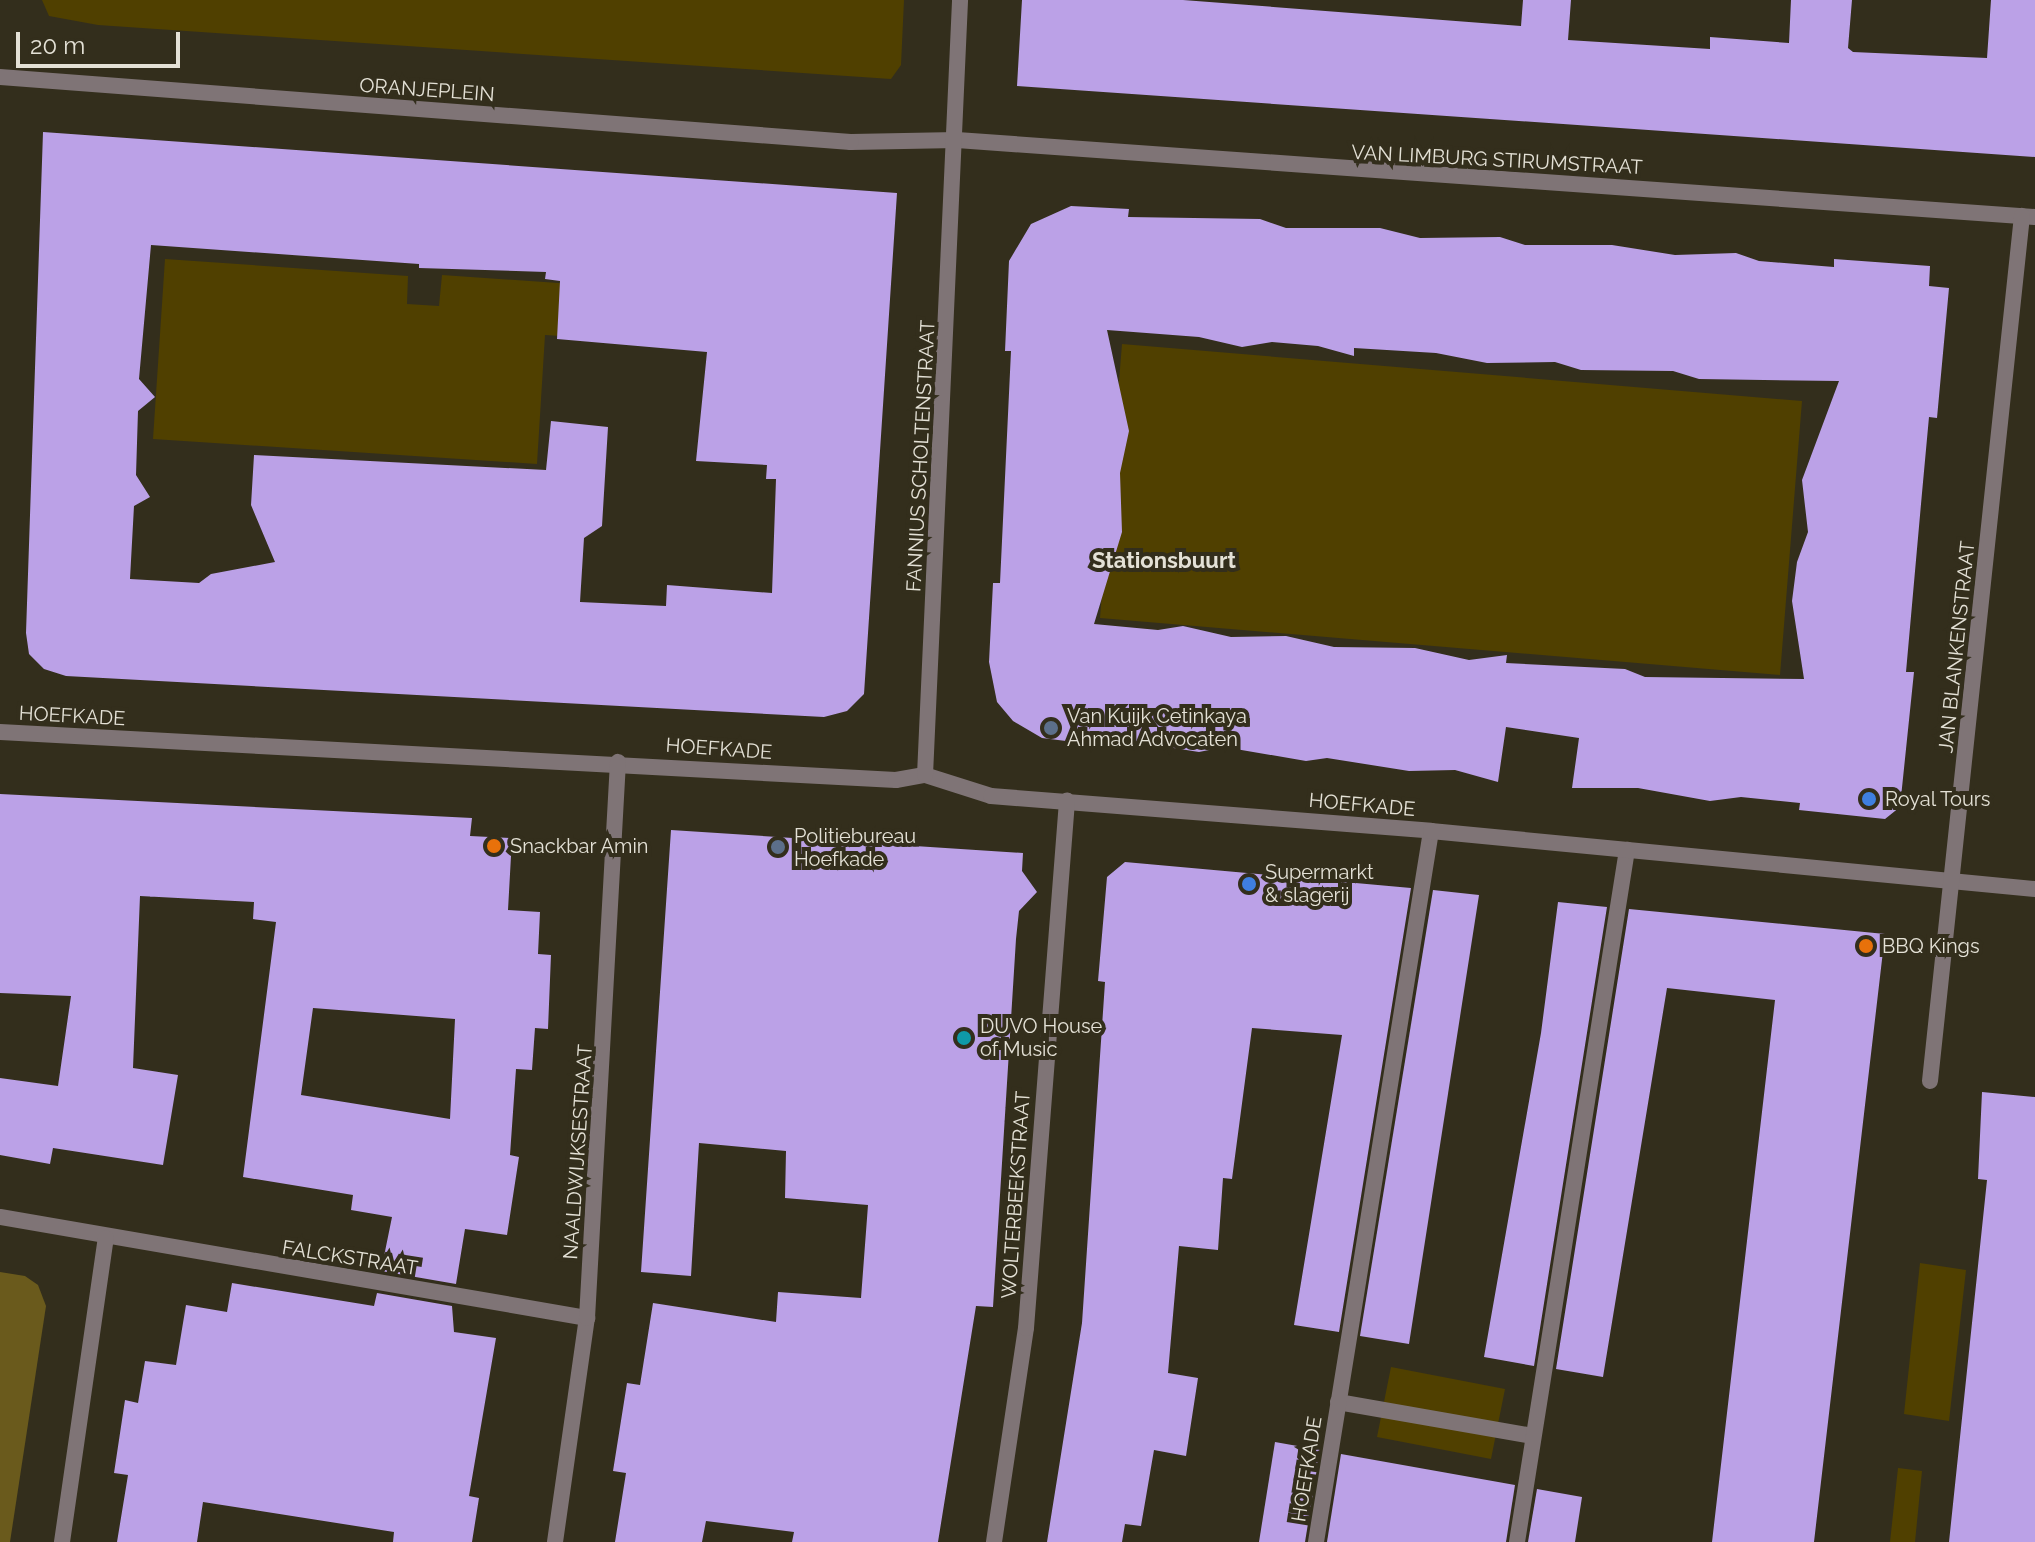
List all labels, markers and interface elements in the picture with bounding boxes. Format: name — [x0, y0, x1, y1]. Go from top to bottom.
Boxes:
scale bar — [20, 16, 184, 66]
text: 20 m — [30, 31, 85, 60]
street label: ORANJEPLEIN — [359, 73, 495, 107]
street label: VAN LIMBURG STIRUMSTRAAT — [1351, 140, 1643, 180]
street label: FANNIUS SCHOLTENSTRAAT — [902, 319, 940, 593]
street label: JAN BLANKENSTRAAT — [1934, 540, 1980, 754]
district label: Stationsbuurt — [1092, 548, 1236, 574]
street label: HOEFKADE — [18, 701, 126, 731]
place label: Van Kuijk Cetinkaya Ahmad Advocaten — [1067, 704, 1247, 751]
marker: Van Kuijk Cetinkaya Ahmad Advocaten — [1042, 719, 1060, 737]
street label: HOEFKADE — [665, 733, 773, 765]
place label: Royal Tours — [1885, 787, 1992, 811]
street label: HOEFKADE — [1308, 788, 1416, 822]
marker: Royal Tours — [1860, 790, 1878, 808]
place label: Politiebureau Hoefkade — [794, 824, 916, 871]
place label: Snackbar Amin — [510, 834, 650, 858]
marker: Snackbar Amin — [485, 837, 503, 855]
marker: Politiebureau Hoefkade — [769, 838, 787, 856]
place label: Supermarkt & slagerij — [1265, 860, 1374, 907]
marker: Supermarkt & slagerij — [1240, 875, 1258, 893]
place label: BBQ Kings — [1882, 934, 1980, 958]
marker: BBQ Kings — [1857, 937, 1875, 955]
place label: DUVO House of Music — [980, 1014, 1102, 1061]
marker: DUVO House of Music — [955, 1029, 973, 1047]
street label: NAALDWIJKSESTRAAT — [559, 1044, 597, 1260]
street label: WOLTERBEEKSTRAAT — [997, 1090, 1035, 1300]
street label: FALCKSTRAAT — [281, 1235, 419, 1281]
street label: HOEFKADE — [1287, 1414, 1327, 1524]

